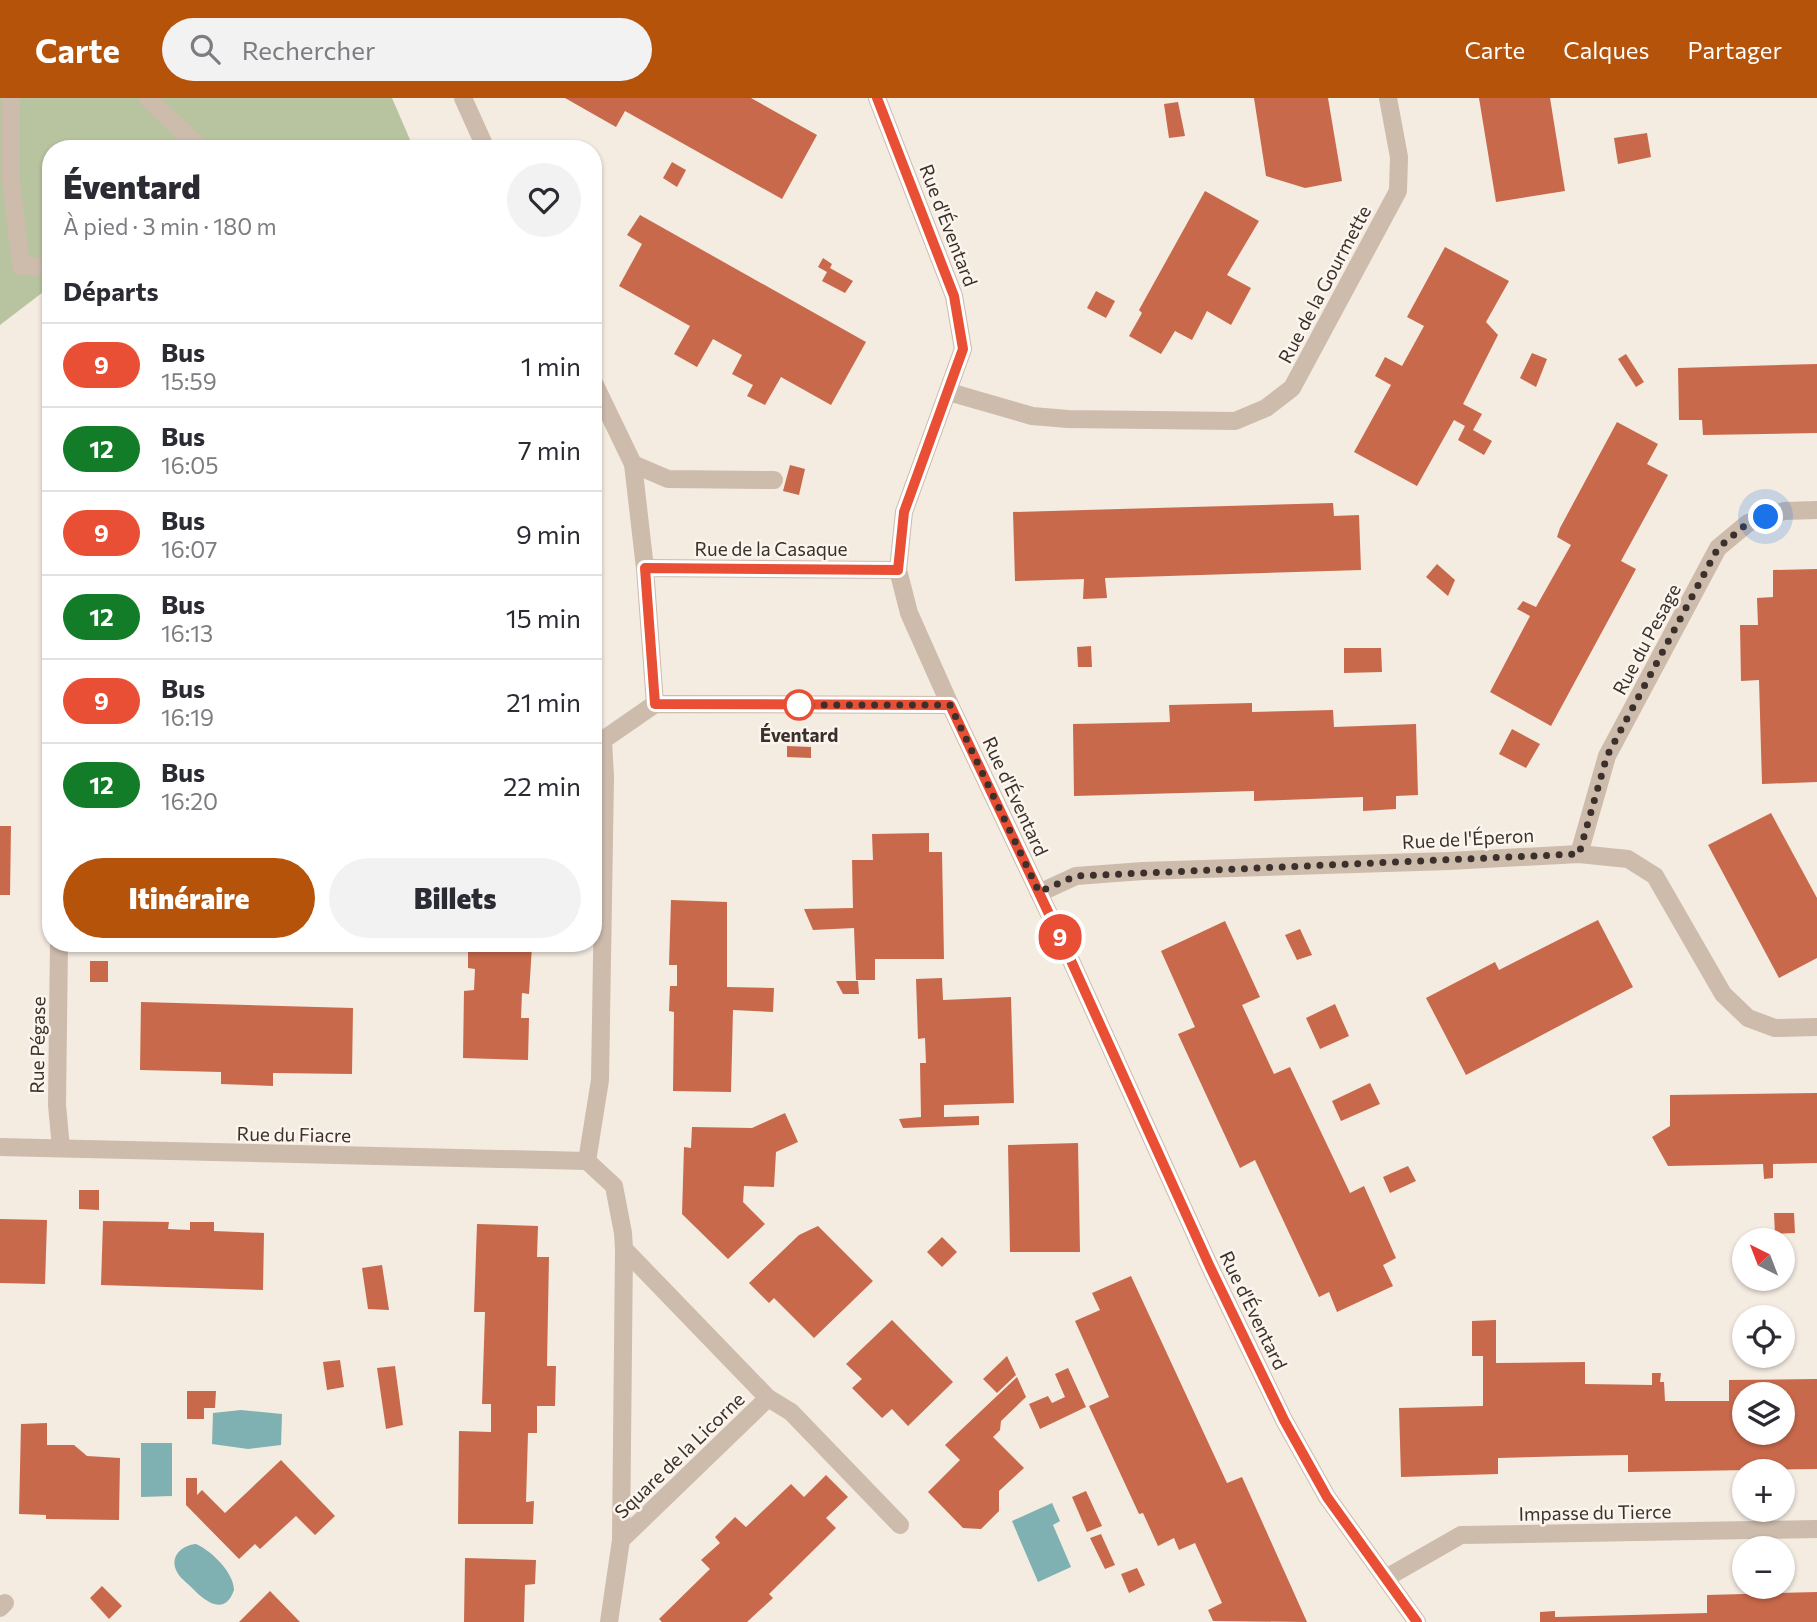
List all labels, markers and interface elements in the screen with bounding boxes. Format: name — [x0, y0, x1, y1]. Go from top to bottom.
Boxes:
search box — [162, 18, 652, 81]
text: Carte — [35, 29, 120, 70]
icon: search — [186, 30, 224, 68]
text: Rechercher — [242, 34, 375, 65]
text: Carte — [1464, 35, 1525, 64]
text: Calques — [1563, 35, 1649, 64]
text: Partager — [1687, 35, 1782, 64]
street label: Rue d'Éventard — [915, 161, 983, 289]
button: heart — [507, 163, 581, 237]
text: Éventard — [63, 165, 201, 206]
street label: Rue de la Gourmette — [1273, 201, 1375, 367]
text: À pied · 3 min · 180 m — [63, 212, 277, 240]
text: Départs — [63, 275, 159, 306]
text: Bus — [161, 336, 205, 367]
text: 9 — [94, 350, 109, 379]
text: 1 min — [521, 350, 581, 381]
text: 15:59 — [161, 367, 217, 395]
text: Bus — [161, 420, 205, 451]
text: 12 — [89, 434, 114, 463]
text: 7 min — [518, 434, 581, 465]
text: 16:05 — [161, 451, 218, 479]
your location — [1748, 499, 1783, 534]
text: Bus — [161, 504, 205, 535]
text: 9 — [94, 518, 109, 547]
text: 9 min — [516, 518, 581, 549]
text: 16:07 — [161, 535, 217, 563]
street label: Rue de la Casaque — [694, 537, 848, 560]
street label: Rue du Pesage — [1607, 580, 1685, 698]
text: Bus — [161, 588, 205, 619]
text: 12 — [89, 602, 114, 631]
text: 15 min — [506, 602, 581, 633]
text: 16:13 — [161, 619, 213, 647]
text: Bus — [161, 672, 205, 703]
text: 9 — [94, 686, 109, 715]
text: 21 min — [506, 686, 581, 717]
marker: Éventard — [784, 690, 814, 720]
text: 16:19 — [161, 703, 214, 731]
place label: Éventard — [760, 723, 838, 746]
street label: Rue d'Éventard — [978, 733, 1054, 859]
text: Bus — [161, 756, 205, 787]
text: 12 — [89, 770, 114, 799]
text: 22 min — [503, 770, 581, 801]
text: 16:20 — [161, 787, 218, 815]
street label: Rue de l'Éperon — [1401, 823, 1535, 853]
button: Itinéraire — [63, 858, 315, 938]
button: Billets — [329, 858, 581, 938]
line badge: 9 — [1037, 914, 1083, 960]
text: 9 — [1053, 922, 1067, 951]
street label: Rue Pégase — [25, 996, 49, 1094]
street label: Rue du Fiacre — [237, 1122, 351, 1146]
north arrow — [1732, 1228, 1796, 1292]
map controls — [1732, 1228, 1795, 1599]
street label: Rue d'Éventard — [1215, 1247, 1293, 1373]
button: locate — [1732, 1305, 1795, 1368]
button: layers — [1732, 1382, 1795, 1445]
street label: Square de la Licorne — [609, 1387, 749, 1523]
button: + — [1732, 1459, 1795, 1522]
street label: Impasse du Tierce — [1518, 1499, 1672, 1525]
button: − — [1732, 1536, 1795, 1599]

